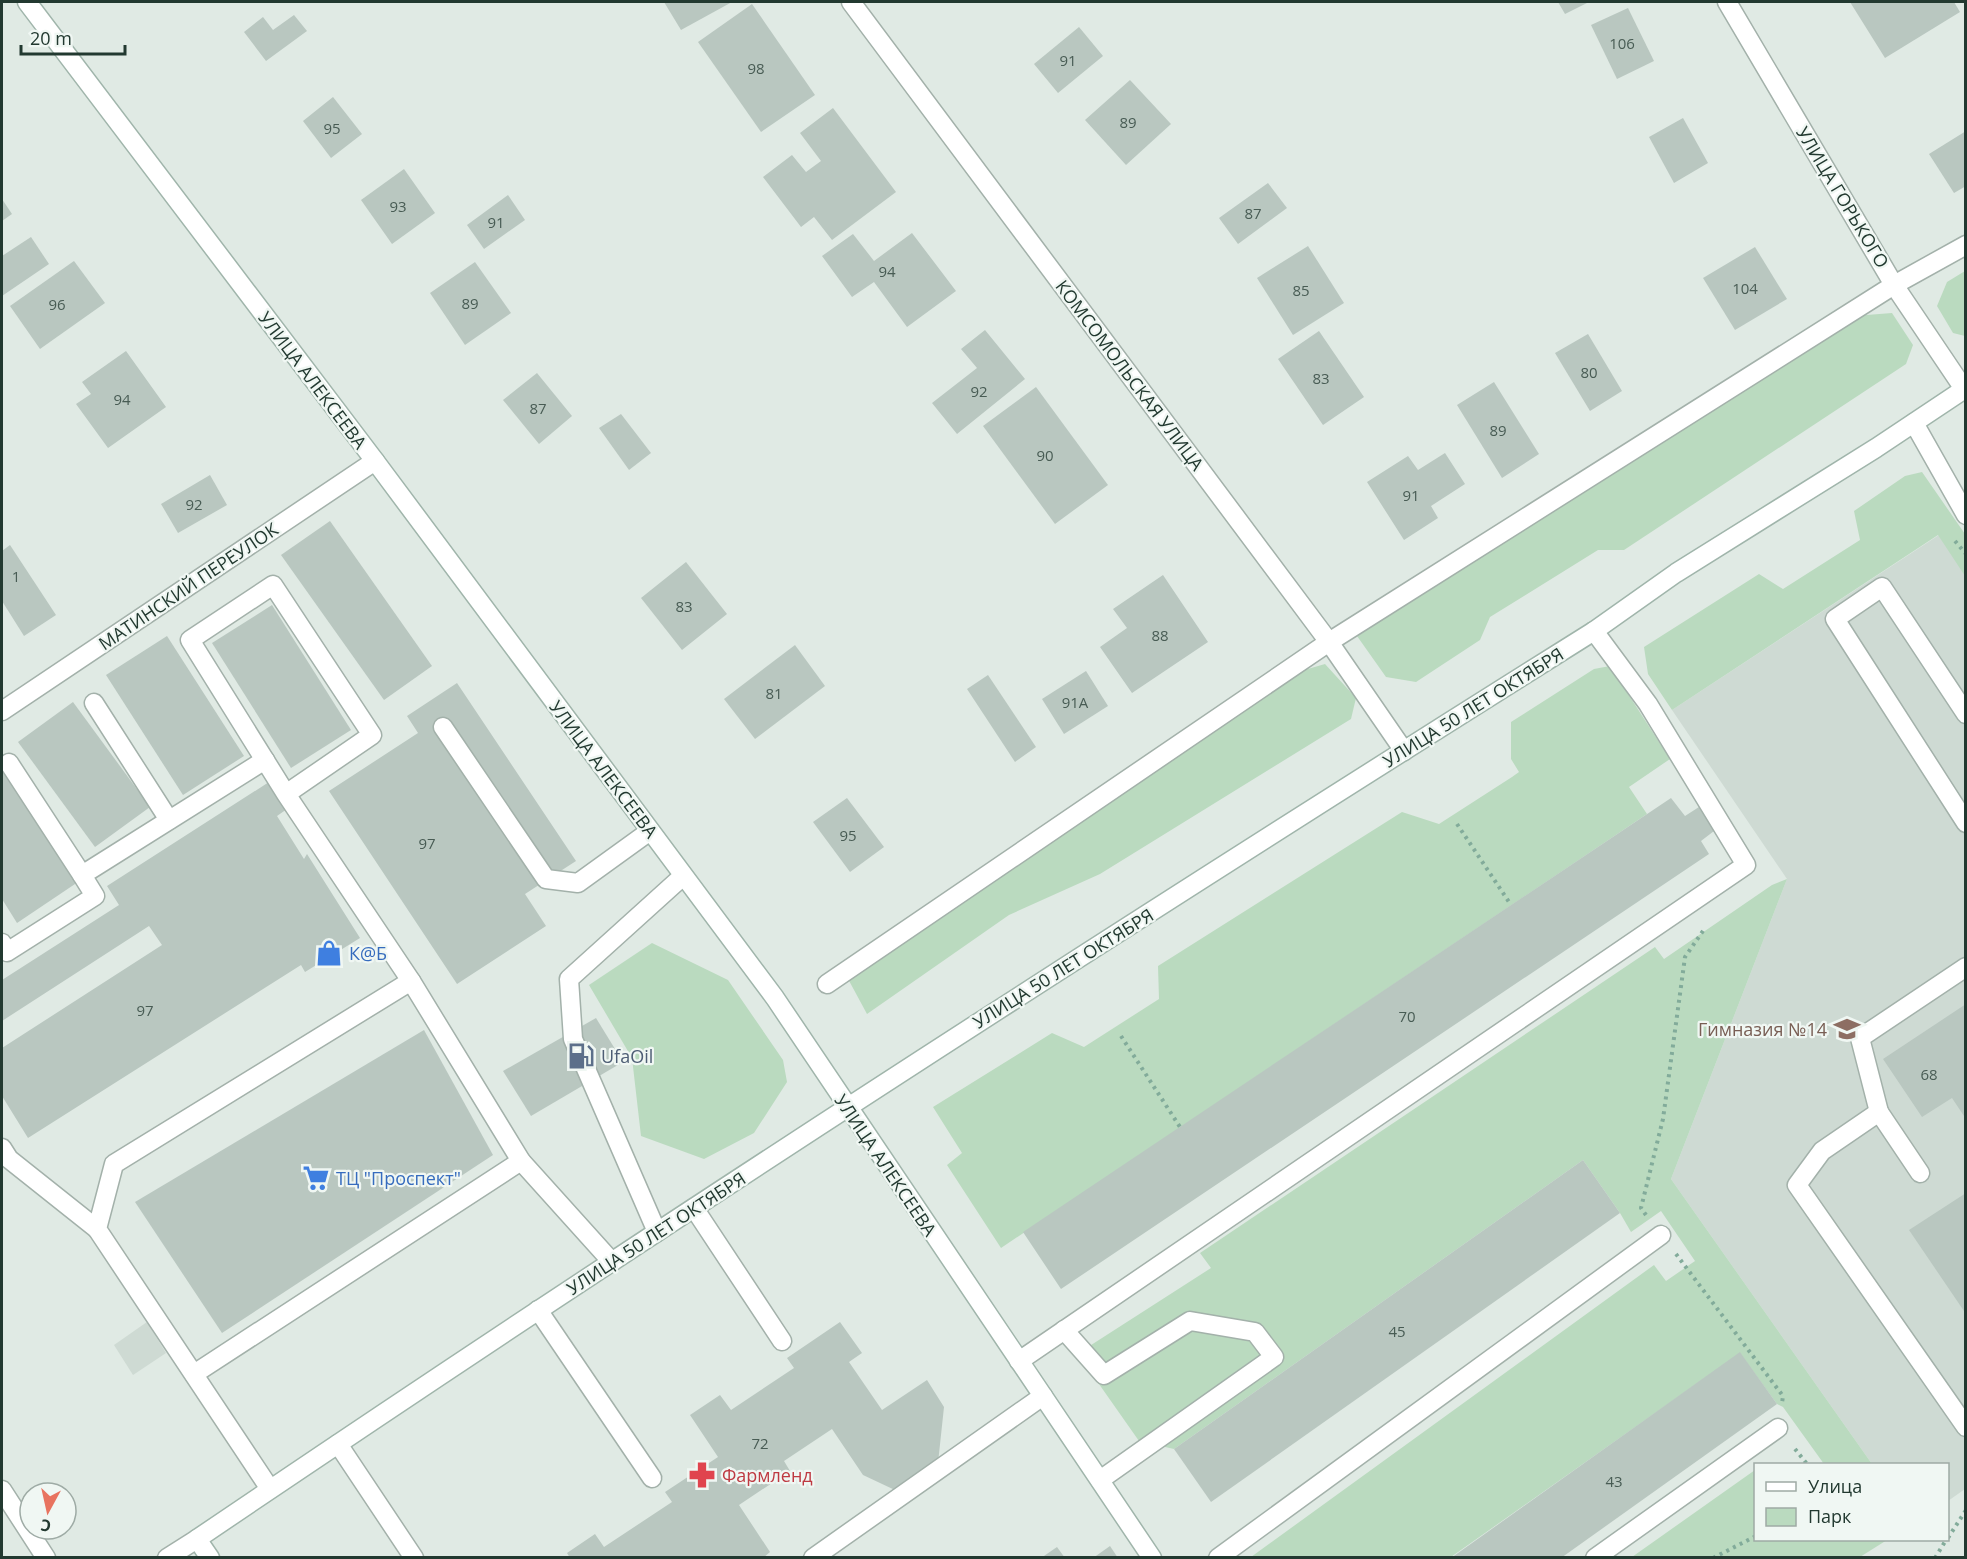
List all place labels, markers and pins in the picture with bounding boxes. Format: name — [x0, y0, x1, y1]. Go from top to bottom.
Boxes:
shop icon: К@Б — [314, 938, 344, 968]
place label: К@Б — [349, 941, 387, 965]
school or university icon: Гимназия №14 — [1832, 1014, 1862, 1044]
place label: Гимназия №14 — [1698, 1017, 1827, 1041]
fuel station icon: UfaOil — [566, 1041, 596, 1071]
place label: UfaOil — [601, 1044, 653, 1068]
supermarket icon: ТЦ "Проспект" — [301, 1163, 331, 1193]
place label: ТЦ "Проспект" — [336, 1166, 461, 1190]
pharmacy icon: Фармленд — [687, 1460, 717, 1490]
place label: Фармленд — [722, 1463, 813, 1487]

